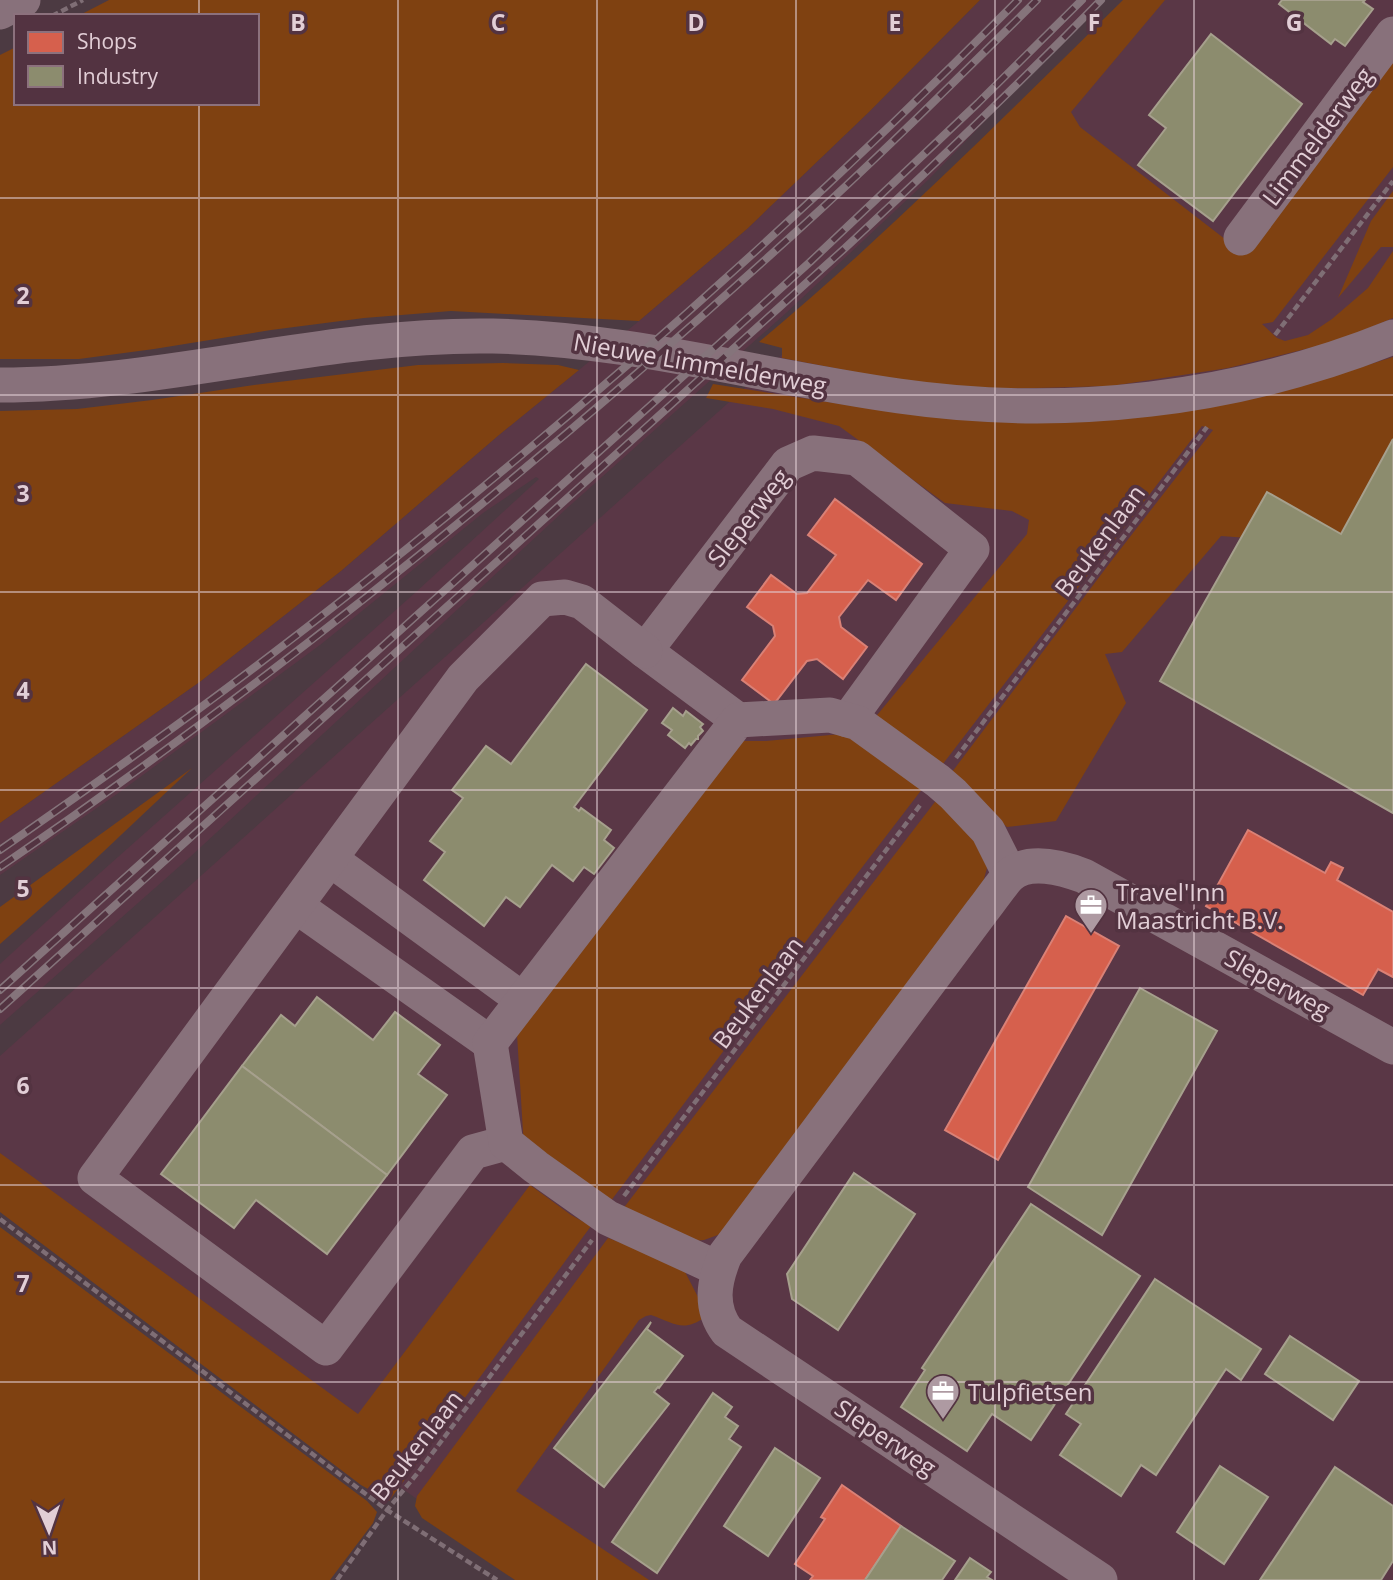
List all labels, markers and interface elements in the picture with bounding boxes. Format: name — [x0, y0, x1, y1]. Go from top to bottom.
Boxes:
text: B — [290, 6, 306, 38]
text: C — [491, 6, 505, 38]
text: D — [687, 6, 705, 38]
text: E — [889, 6, 901, 38]
text: F — [1088, 6, 1100, 38]
text: G — [1286, 6, 1302, 38]
legend — [14, 14, 259, 105]
text: Shops — [77, 27, 137, 55]
street label: Limmelderweg — [1254, 60, 1380, 212]
text: Industry — [77, 62, 159, 90]
text: 2 — [16, 279, 30, 311]
street label: Nieuwe Limmelderweg — [571, 325, 829, 401]
street label: Sleperweg — [699, 461, 797, 573]
text: 3 — [16, 477, 30, 509]
street label: Beukenlaan — [1046, 477, 1152, 603]
text: 4 — [16, 674, 30, 706]
text: 5 — [16, 872, 30, 904]
place label: Travel'Inn Maastricht B.V. — [1116, 875, 1284, 936]
office icon: Travel'Inn Maastricht B.V. — [1072, 886, 1110, 935]
street label: Beukenlaan — [704, 929, 810, 1055]
street label: Sleperweg — [1219, 941, 1337, 1025]
text: 6 — [16, 1069, 30, 1101]
text: 7 — [16, 1267, 30, 1299]
office icon: Tulpfietsen — [924, 1372, 962, 1421]
place label: Tulpfietsen — [968, 1375, 1092, 1408]
street label: Beukenlaan — [362, 1383, 470, 1507]
street label: Sleperweg — [829, 1391, 943, 1483]
north arrow — [14, 1496, 84, 1566]
text: N — [41, 1535, 58, 1561]

